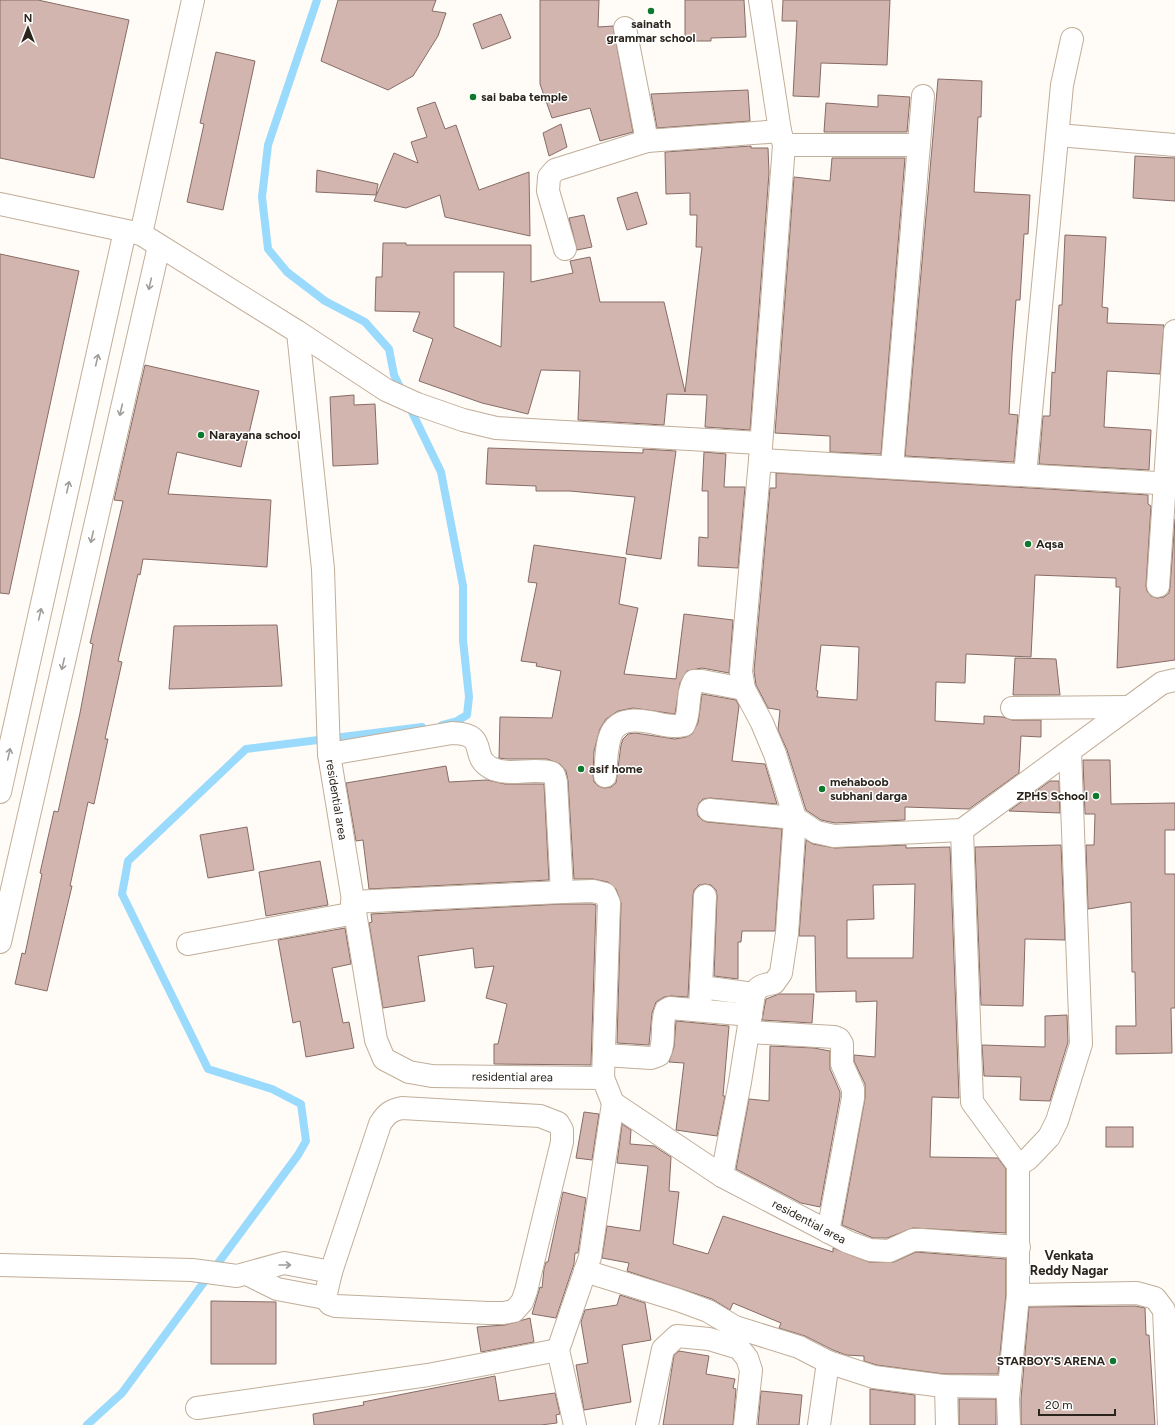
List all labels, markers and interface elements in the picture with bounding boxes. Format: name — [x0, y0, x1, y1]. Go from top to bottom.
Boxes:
marker: sainath grammar school — [646, 6, 656, 16]
north arrow — [8, 8, 48, 48]
text: N — [24, 12, 32, 25]
place label: sainath grammar school — [607, 17, 695, 45]
place label: sai baba temple — [481, 90, 568, 104]
marker: sai baba temple — [468, 92, 478, 102]
one-way arrow — [146, 277, 154, 290]
one-way arrow — [93, 354, 101, 367]
one-way arrow — [117, 403, 125, 416]
place label: Narayana school — [209, 428, 301, 442]
marker: Narayana school — [196, 430, 206, 440]
one-way arrow — [65, 481, 73, 494]
one-way arrow — [88, 530, 96, 543]
place label: Aqsa — [1036, 537, 1064, 551]
marker: Aqsa — [1023, 539, 1033, 549]
one-way arrow — [36, 608, 44, 621]
one-way arrow — [59, 657, 67, 670]
one-way arrow — [5, 748, 13, 761]
street label: residential area — [323, 759, 350, 841]
place label: asif home — [589, 762, 643, 776]
marker: asif home — [576, 764, 586, 774]
place label: mehaboob subhani darga — [830, 775, 907, 803]
marker: mehaboob subhani darga — [817, 784, 827, 794]
place label: ZPHS School — [1016, 789, 1088, 803]
marker: ZPHS School — [1091, 791, 1101, 801]
street label: residential area — [472, 1069, 553, 1084]
street label: residential area — [770, 1197, 848, 1247]
district label: Venkata Reddy Nagar — [1030, 1248, 1108, 1278]
one-way arrow — [278, 1261, 291, 1269]
place label: STARBOY'S ARENA — [997, 1354, 1105, 1368]
marker: STARBOY'S ARENA — [1108, 1356, 1118, 1366]
scale bar — [1039, 1391, 1115, 1417]
text: 20 m — [1045, 1398, 1073, 1412]

